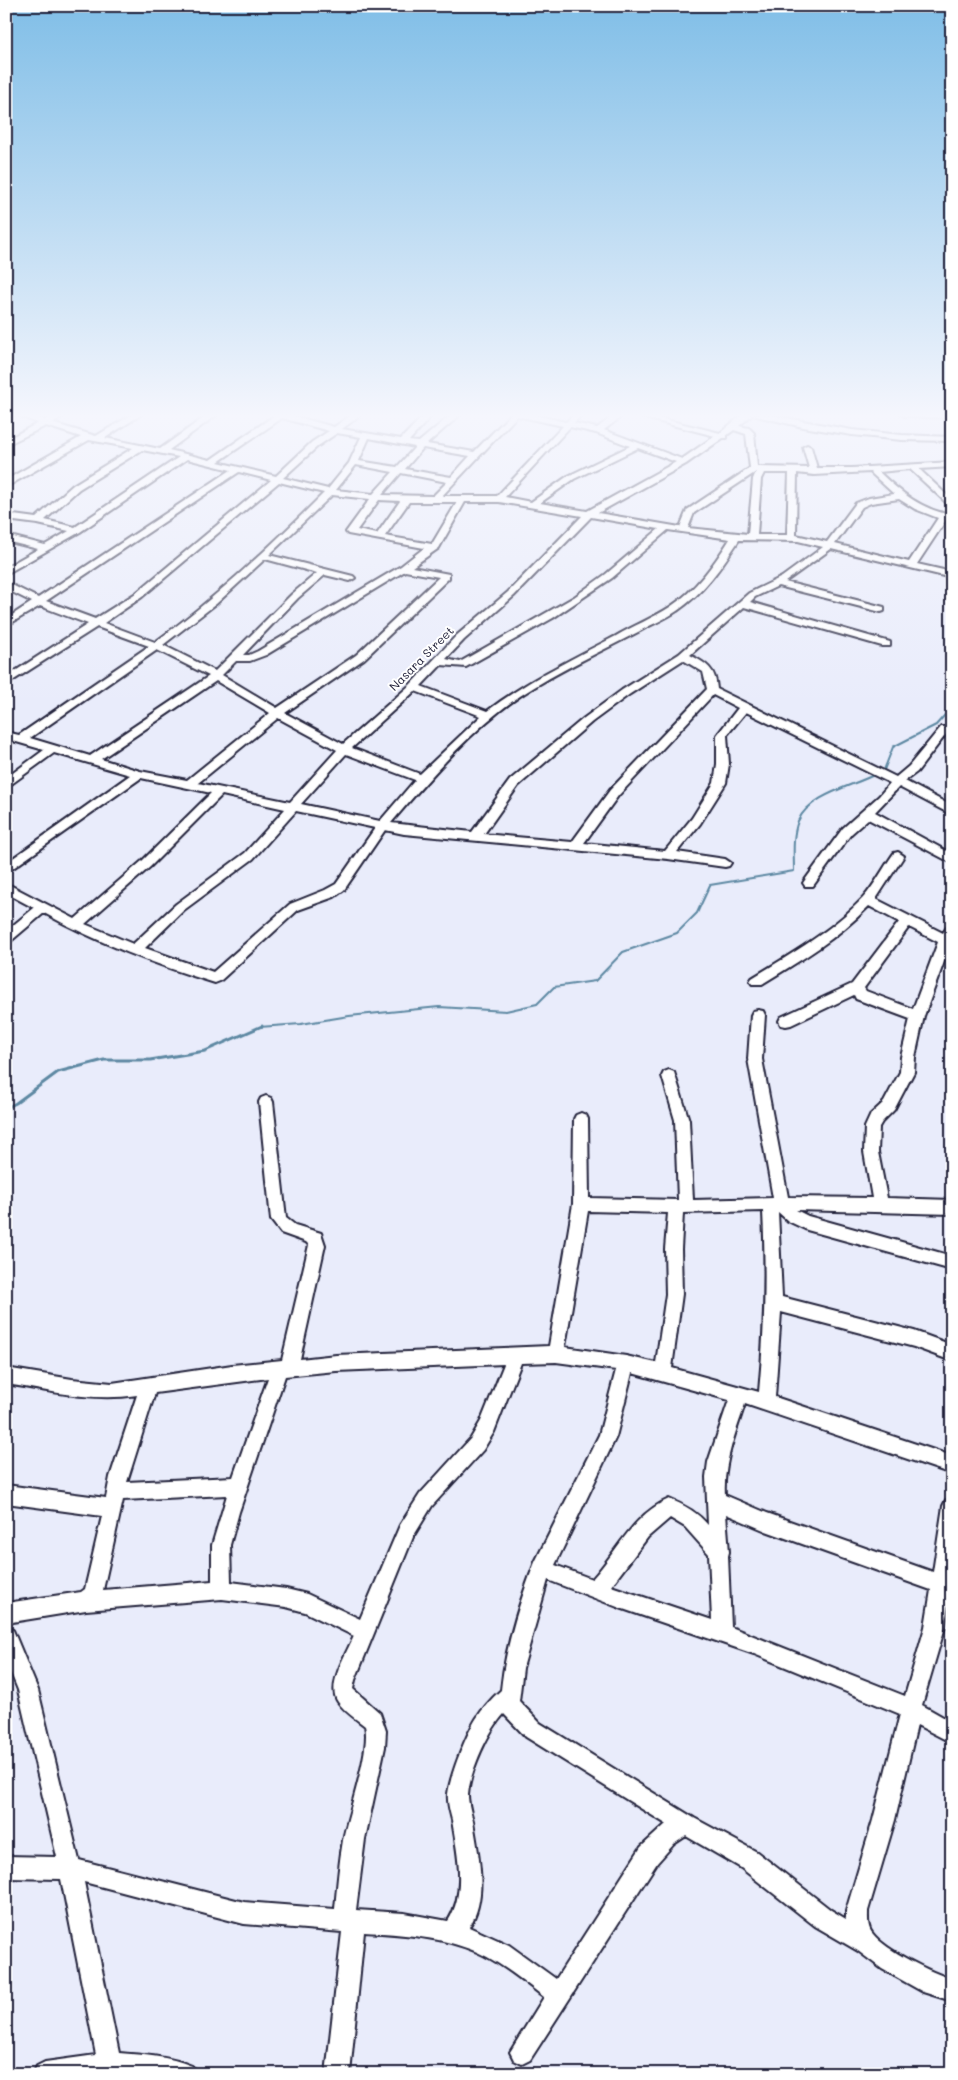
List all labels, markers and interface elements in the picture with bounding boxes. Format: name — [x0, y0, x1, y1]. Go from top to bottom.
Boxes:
street label: Nasara Street — [385, 622, 457, 694]

